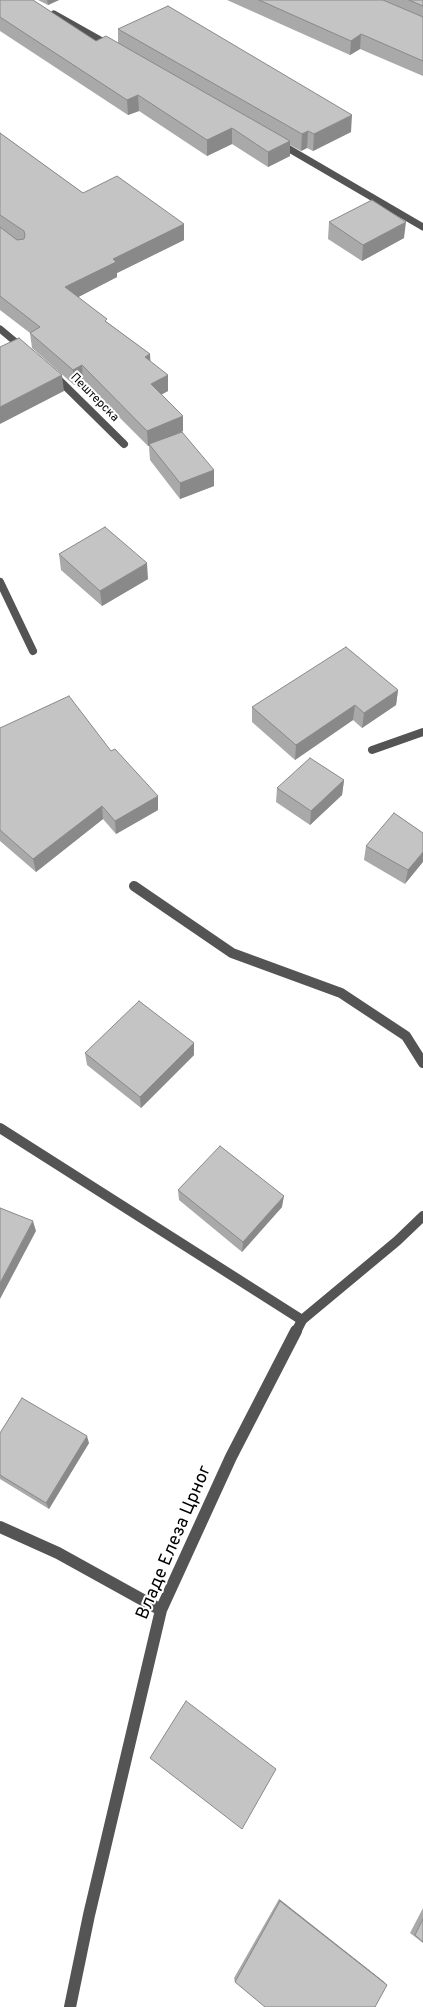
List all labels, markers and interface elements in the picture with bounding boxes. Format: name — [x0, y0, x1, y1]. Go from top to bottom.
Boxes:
street label: Пештерска — [67, 371, 121, 425]
street label: Владе Елеза Црног — [133, 1463, 217, 1623]

